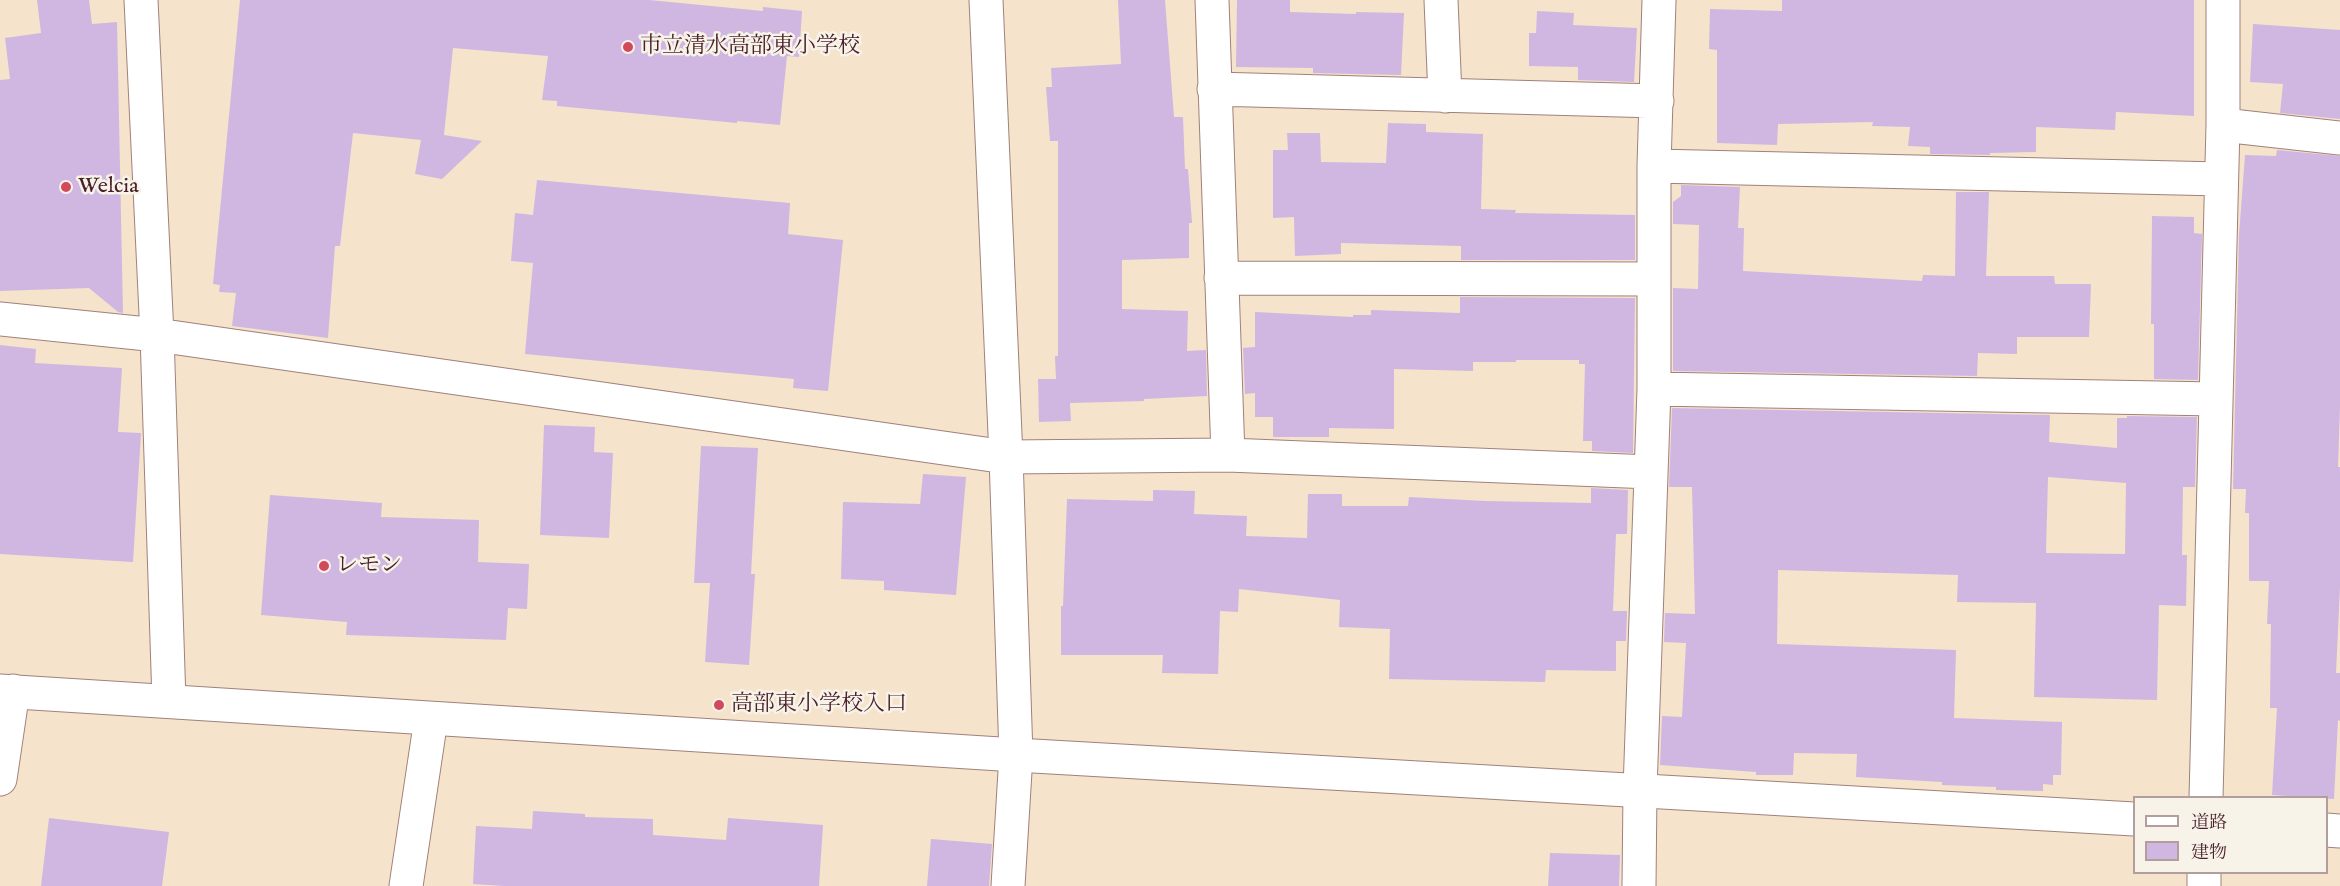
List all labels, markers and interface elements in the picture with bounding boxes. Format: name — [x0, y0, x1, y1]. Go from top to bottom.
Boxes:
place label: 市立清水高部東小学校 — [640, 34, 860, 60]
marker: 市立清水高部東小学校 — [621, 40, 635, 54]
place label: Welcia — [78, 174, 139, 200]
marker: Welcia — [59, 180, 73, 194]
place label: レモン — [336, 553, 402, 579]
marker: レモン — [317, 559, 331, 573]
place label: 高部東小学校入口 — [731, 692, 907, 718]
marker: 高部東小学校入口 — [712, 698, 726, 712]
legend — [2133, 796, 2328, 874]
text: 道路 — [2191, 812, 2227, 835]
text: 建物 — [2191, 842, 2227, 865]

